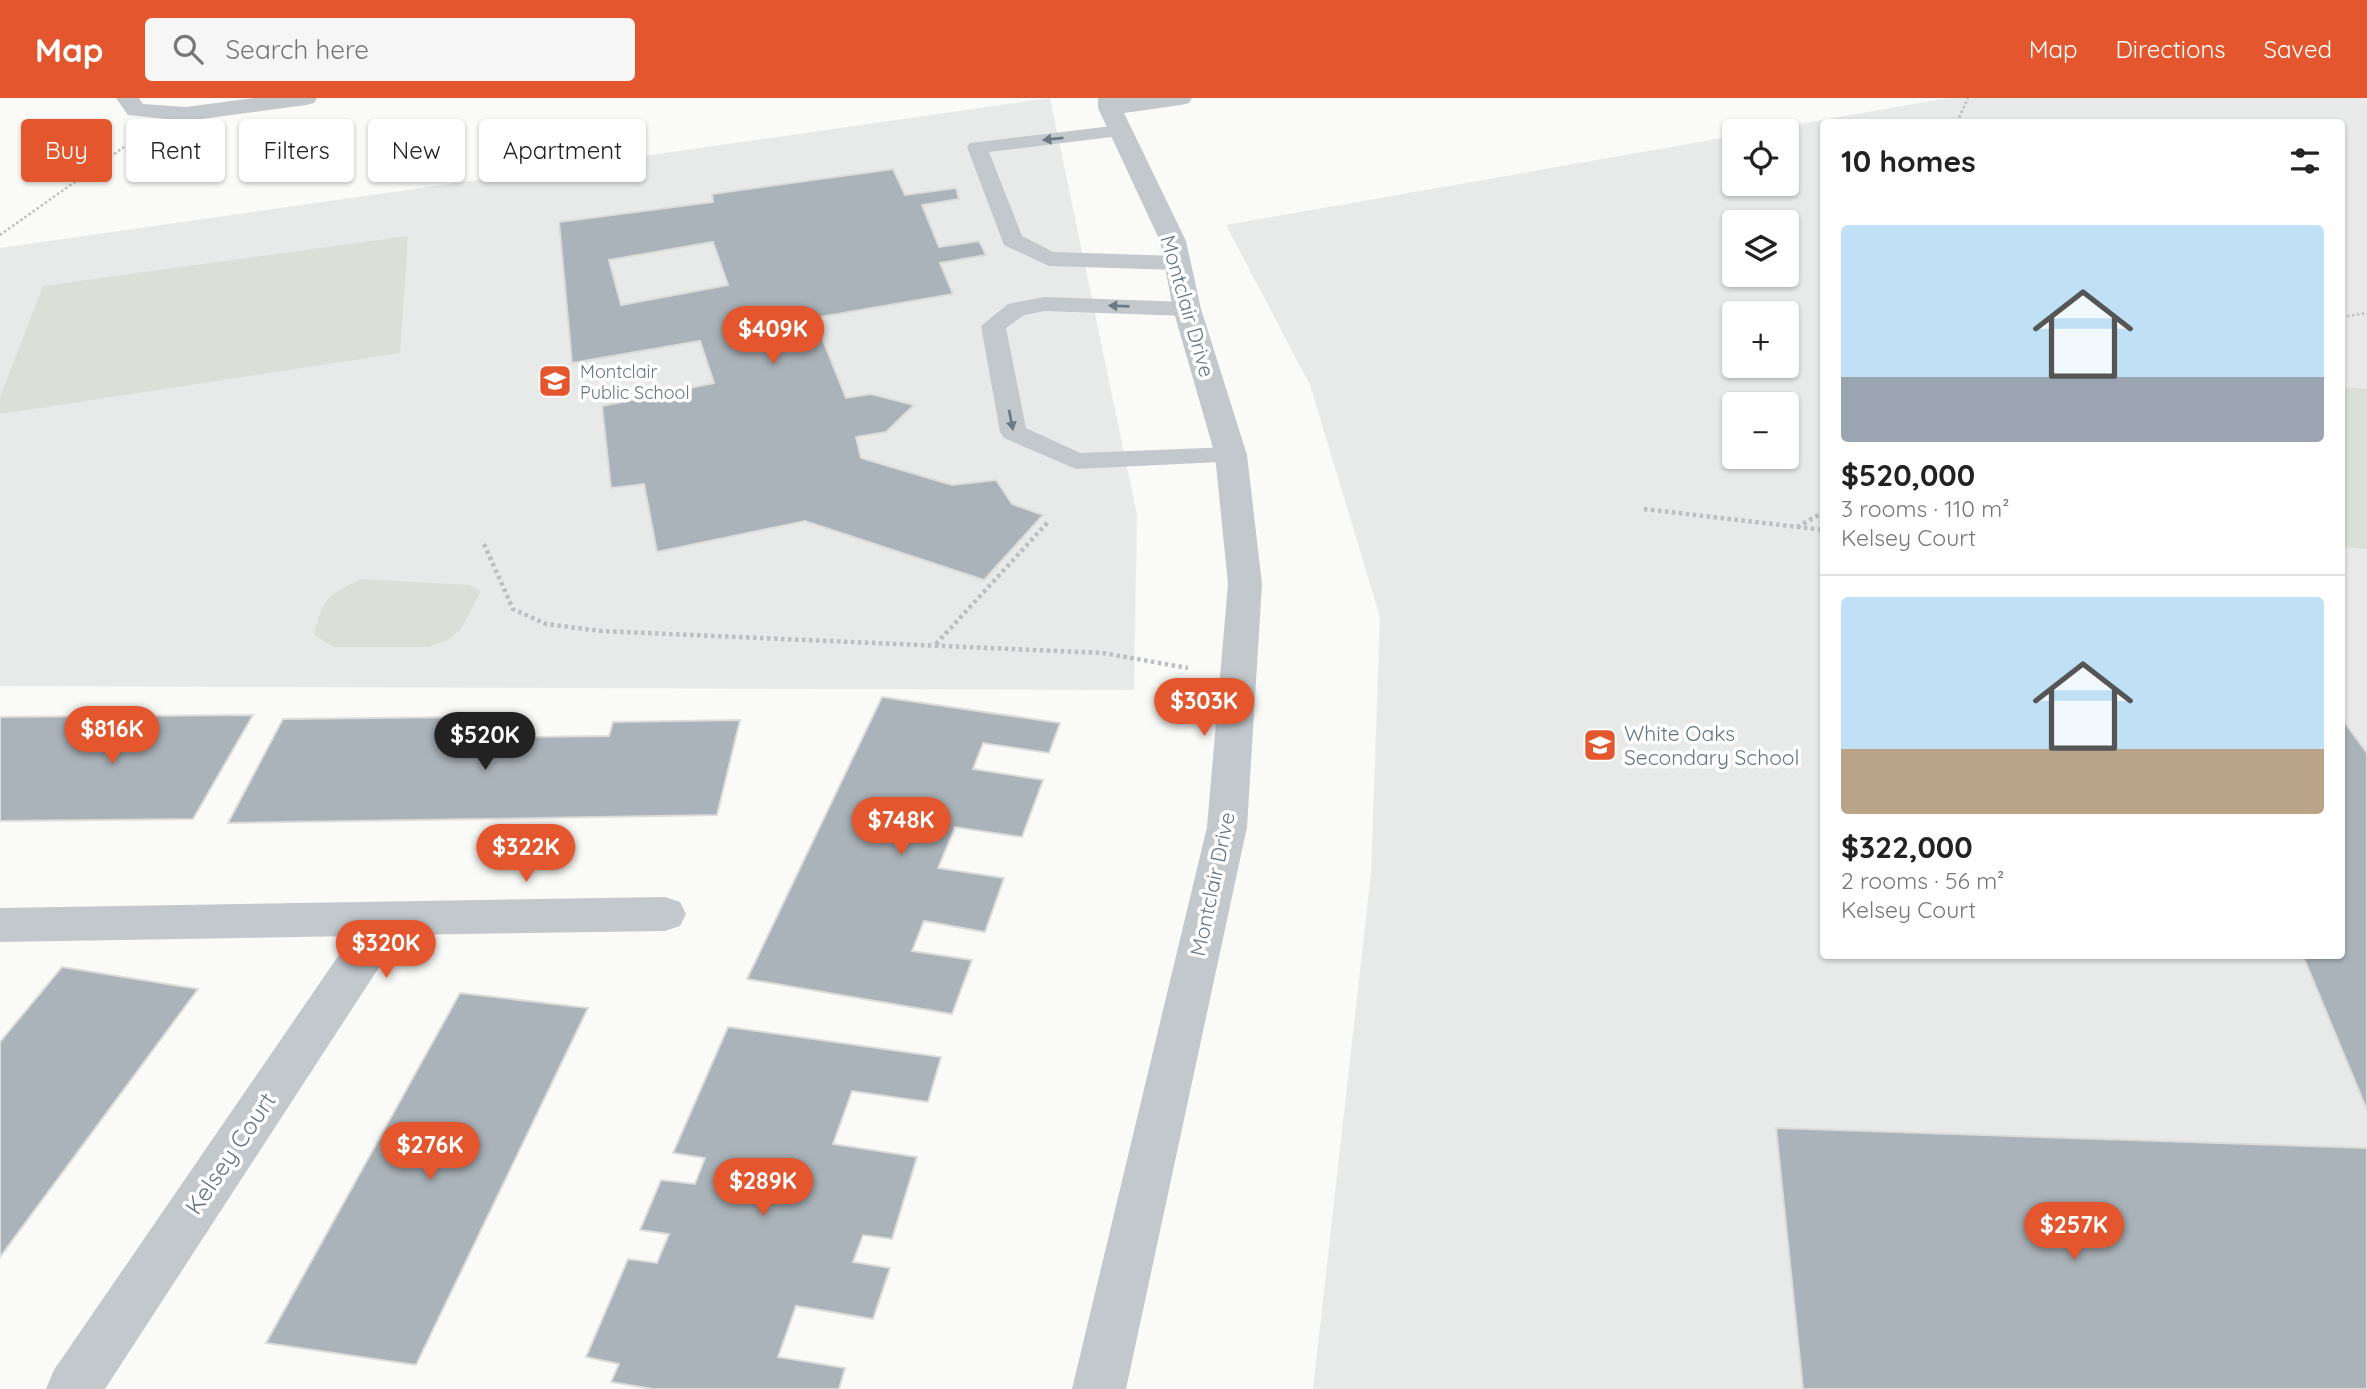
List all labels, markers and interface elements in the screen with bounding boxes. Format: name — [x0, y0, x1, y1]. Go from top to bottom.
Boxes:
search box — [145, 18, 635, 81]
text: Map — [35, 29, 103, 70]
icon: search — [169, 30, 207, 68]
text: Search here — [225, 33, 369, 66]
text: Map — [2029, 34, 2078, 64]
text: Directions — [2116, 34, 2226, 64]
text: Saved — [2264, 34, 2332, 64]
chip: Buy — [21, 119, 112, 182]
chip: Rent — [126, 119, 225, 182]
chip: Filters — [239, 119, 354, 182]
chip: New — [368, 119, 465, 182]
chip: Apartment — [479, 119, 646, 182]
map controls — [1722, 119, 1799, 469]
button: locate — [1722, 119, 1799, 196]
one-way arrow — [1042, 133, 1064, 144]
text: 10 homes — [1841, 142, 1976, 180]
icon: filters — [2286, 142, 2324, 180]
button: layers — [1722, 210, 1799, 287]
street label: Montclair Drive — [1155, 232, 1221, 380]
icon: home — [2020, 271, 2146, 397]
one-way arrow — [1108, 301, 1130, 312]
button: + — [1722, 301, 1799, 378]
pin: $409K — [724, 306, 822, 366]
text: $409K — [738, 314, 808, 343]
place label: Montclair Public School — [580, 360, 690, 404]
school or university icon: Montclair Public School — [536, 362, 574, 400]
button: − — [1722, 392, 1799, 469]
one-way arrow — [1005, 409, 1016, 431]
text: $520,000 — [1841, 456, 1975, 494]
text: 3 rooms · 110 m² — [1841, 494, 2010, 523]
text: Kelsey Court — [1841, 523, 1976, 552]
icon: home — [2020, 643, 2146, 769]
pin: $303K — [1155, 678, 1253, 738]
text: $303K — [1170, 686, 1238, 715]
pin: $816K — [63, 706, 161, 766]
pin: $520K — [436, 712, 534, 772]
text: $816K — [80, 714, 144, 743]
text: $520K — [450, 720, 520, 749]
place label: White Oaks Secondary School — [1624, 720, 1799, 770]
school or university icon: White Oaks Secondary School — [1581, 726, 1619, 764]
pin: $748K — [852, 798, 950, 857]
text: $748K — [868, 805, 934, 834]
street label: Montclair Drive — [1184, 810, 1240, 958]
pin: $322K — [477, 824, 575, 884]
text: $322,000 — [1841, 828, 1973, 866]
text: $322K — [492, 832, 560, 861]
text: 2 rooms · 56 m² — [1841, 866, 2004, 895]
text: Kelsey Court — [1841, 895, 1976, 924]
pin: $320K — [337, 920, 435, 980]
text: $320K — [352, 928, 420, 957]
street label: Kelsey Court — [178, 1086, 282, 1220]
pin: $276K — [381, 1122, 479, 1182]
text: $276K — [397, 1130, 463, 1159]
pin: $289K — [714, 1158, 812, 1218]
text: $289K — [729, 1166, 797, 1195]
pin: $257K — [2025, 1202, 2123, 1262]
text: $257K — [2040, 1210, 2108, 1239]

